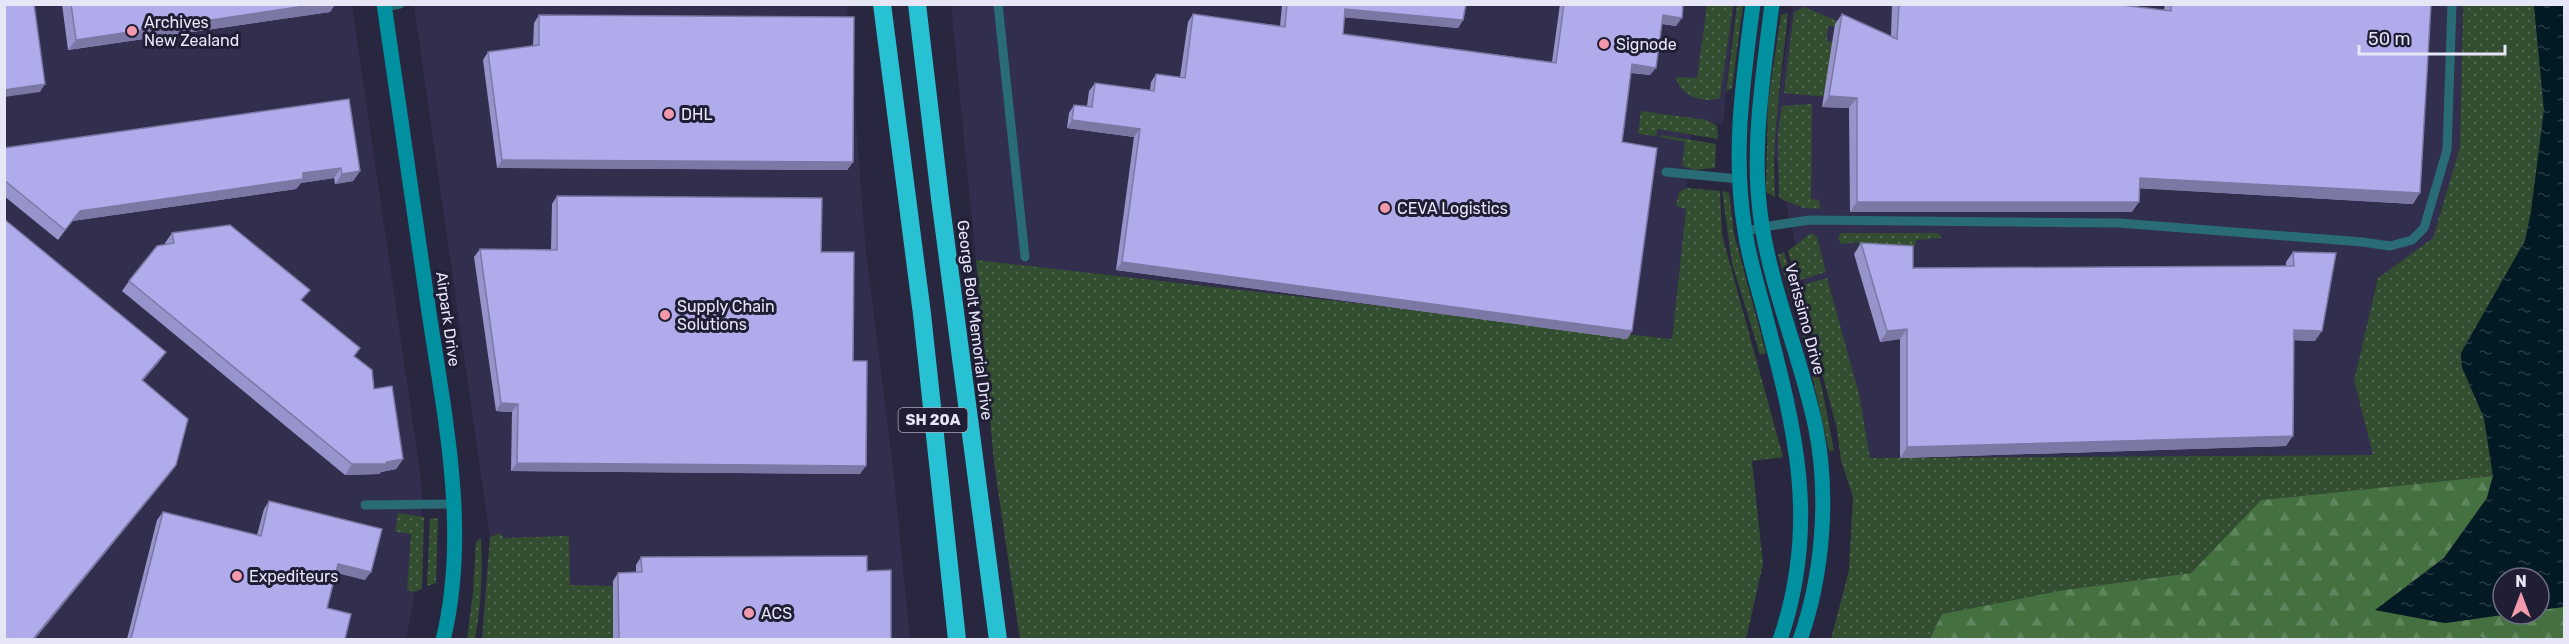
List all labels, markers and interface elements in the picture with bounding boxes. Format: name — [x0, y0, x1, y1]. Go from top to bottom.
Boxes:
place label: Archives New Zealand — [144, 13, 239, 50]
scale bar — [2359, 18, 2504, 56]
marker: Archives New Zealand — [125, 24, 139, 38]
text: 50 m — [2368, 28, 2411, 50]
place label: Signode — [1616, 35, 1677, 54]
marker: Signode — [1597, 37, 1611, 51]
place label: DHL — [681, 105, 712, 124]
marker: DHL — [662, 107, 676, 121]
place label: CEVA Logistics — [1397, 199, 1508, 218]
marker: CEVA Logistics — [1378, 201, 1392, 215]
street label: George Bolt Memorial Drive — [953, 219, 997, 421]
street label: Verissimo Drive — [1781, 261, 1829, 377]
street label: Airpark Drive — [432, 270, 464, 368]
place label: Supply Chain Solutions — [677, 297, 775, 334]
marker: Supply Chain Solutions — [658, 308, 672, 322]
road number: SH 20A — [898, 408, 968, 432]
north arrow — [2491, 566, 2551, 626]
place label: Expediteurs — [249, 567, 338, 586]
marker: Expediteurs — [230, 569, 244, 583]
text: N — [2515, 572, 2527, 591]
place label: ACS — [761, 604, 792, 623]
marker: ACS — [742, 606, 756, 620]

